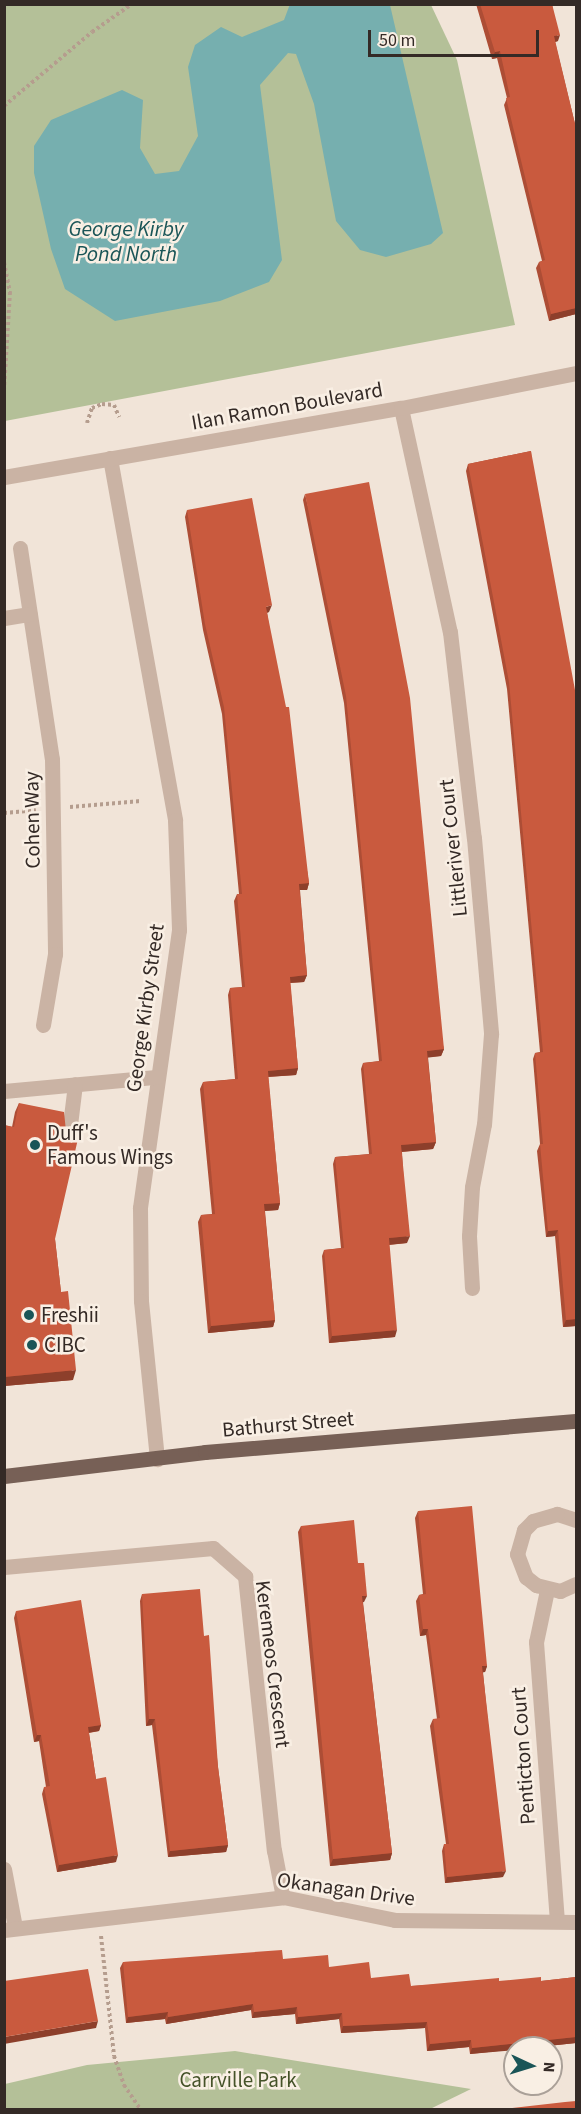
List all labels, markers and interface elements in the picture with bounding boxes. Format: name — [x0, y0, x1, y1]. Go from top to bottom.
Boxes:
scale bar — [371, 18, 542, 56]
text: 50 m — [379, 28, 415, 53]
water label: George Kirby Pond North — [68, 216, 184, 268]
street label: Ilan Ramon Boulevard — [189, 377, 385, 435]
street label: Cohen Way — [19, 771, 45, 869]
street label: Littleriver Court — [433, 778, 473, 918]
street label: George Kirby Street — [121, 922, 169, 1094]
place label: Duff's Famous Wings — [47, 1120, 173, 1170]
marker: Duff's Famous Wings — [28, 1138, 42, 1152]
place label: Freshii — [41, 1302, 99, 1328]
marker: Freshii — [22, 1308, 36, 1322]
place label: CIBC — [44, 1332, 86, 1358]
marker: CIBC — [25, 1338, 39, 1352]
street label: Bathurst Street — [221, 1406, 355, 1442]
street label: Keremeos Crescent — [250, 1579, 296, 1749]
street label: Penticton Court — [506, 1686, 540, 1826]
street label: Okanagan Drive — [276, 1867, 416, 1911]
north arrow — [503, 2036, 563, 2096]
text: N — [538, 2061, 560, 2073]
park label: Carrville Park — [179, 2067, 297, 2093]

